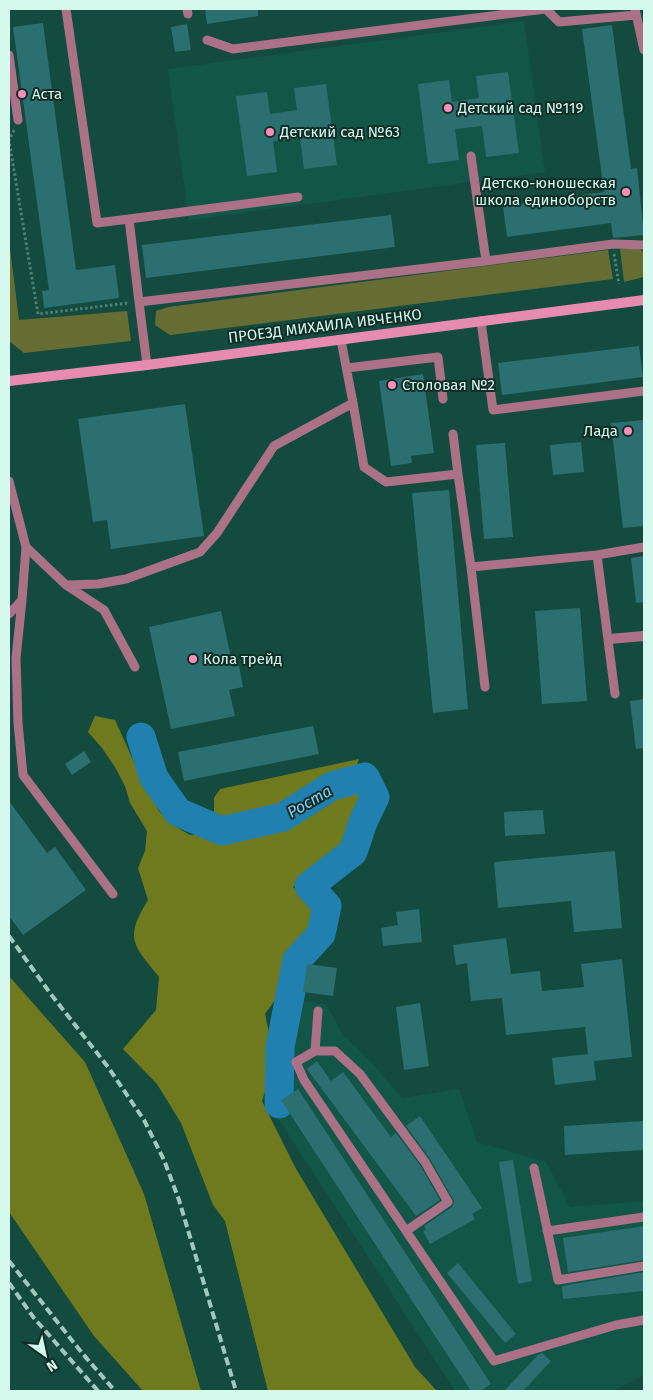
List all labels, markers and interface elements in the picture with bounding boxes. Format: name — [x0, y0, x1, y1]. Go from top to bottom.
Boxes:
place label: Аста — [32, 85, 62, 103]
marker: Аста — [16, 88, 28, 100]
place label: Детский сад №119 — [457, 99, 583, 117]
marker: Детский сад №119 — [442, 102, 454, 114]
place label: Детский сад №63 — [279, 123, 400, 141]
marker: Детский сад №63 — [264, 126, 276, 138]
place label: Детско-юношеская школа единоборств — [475, 174, 616, 209]
marker: Детско-юношеская школа единоборств — [620, 186, 632, 198]
street label: ПРОЕЗД МИХАИЛА ИВЧЕНКО — [227, 305, 423, 347]
place label: Столовая №2 — [402, 376, 495, 394]
marker: Столовая №2 — [386, 379, 398, 391]
place label: Лада — [583, 422, 618, 440]
marker: Лада — [622, 425, 634, 437]
place label: Кола трейд — [203, 650, 282, 668]
marker: Кола трейд — [187, 653, 199, 665]
water label: Роста — [284, 781, 335, 822]
north arrow — [20, 1330, 70, 1380]
text: N — [43, 1356, 60, 1375]

